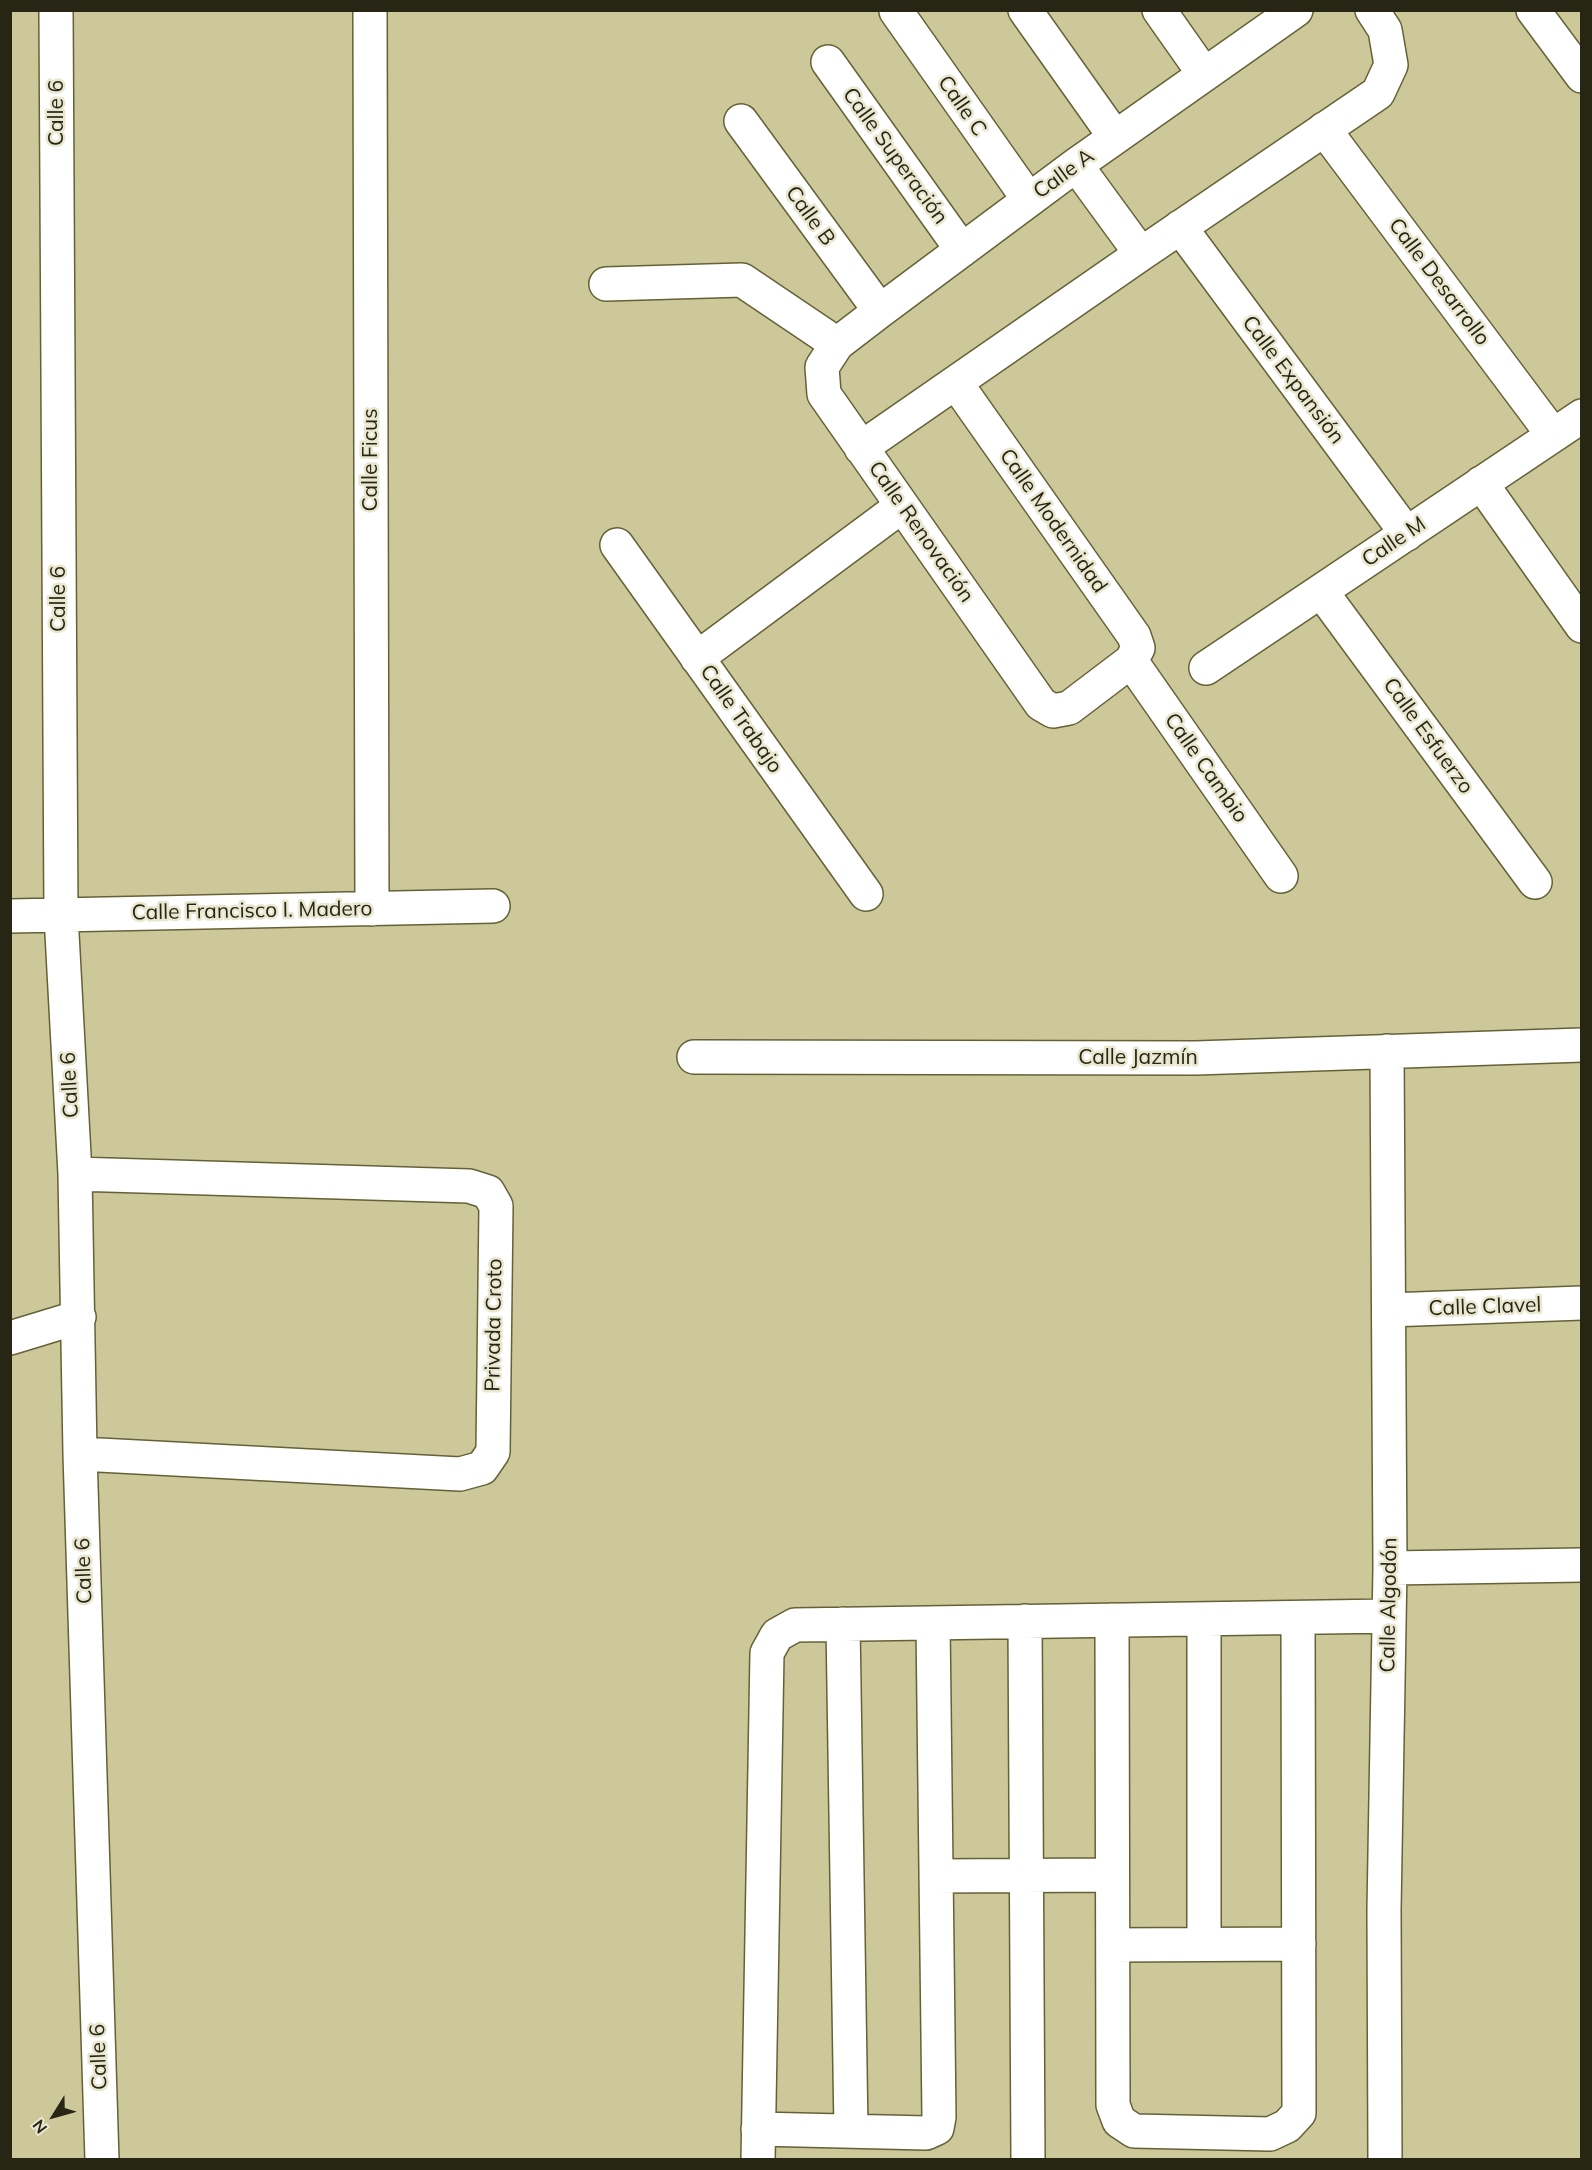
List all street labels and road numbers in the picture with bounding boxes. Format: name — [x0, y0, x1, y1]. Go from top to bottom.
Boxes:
street label: Calle C — [932, 71, 992, 141]
street label: Calle 6 — [44, 80, 70, 146]
street label: Calle Superación — [837, 83, 953, 229]
street label: Calle A — [1029, 144, 1099, 204]
street label: Calle B — [780, 181, 840, 251]
street label: Calle Desarrollo — [1383, 213, 1495, 351]
street label: Calle Expansión — [1237, 311, 1349, 449]
street label: Calle Ficus — [358, 408, 384, 512]
street label: Calle Modernidad — [994, 444, 1112, 598]
street label: Calle Renovación — [863, 457, 979, 607]
street label: Calle M — [1357, 512, 1431, 572]
street label: Calle 6 — [46, 566, 72, 632]
street label: Calle Trabajo — [694, 660, 788, 778]
street label: Calle Esfuerzo — [1378, 673, 1478, 799]
street label: Calle Cambio — [1159, 708, 1253, 828]
street label: Calle Francisco I. Madero — [131, 896, 373, 926]
street label: Calle Jazmín — [1078, 1045, 1198, 1071]
street label: Calle 6 — [56, 1051, 84, 1119]
street label: Privada Croto — [480, 1258, 508, 1392]
street label: Calle Clavel — [1428, 1292, 1542, 1322]
street label: Calle Algodón — [1375, 1537, 1403, 1673]
street label: Calle 6 — [70, 1538, 98, 1604]
street label: Calle 6 — [85, 2024, 113, 2090]

